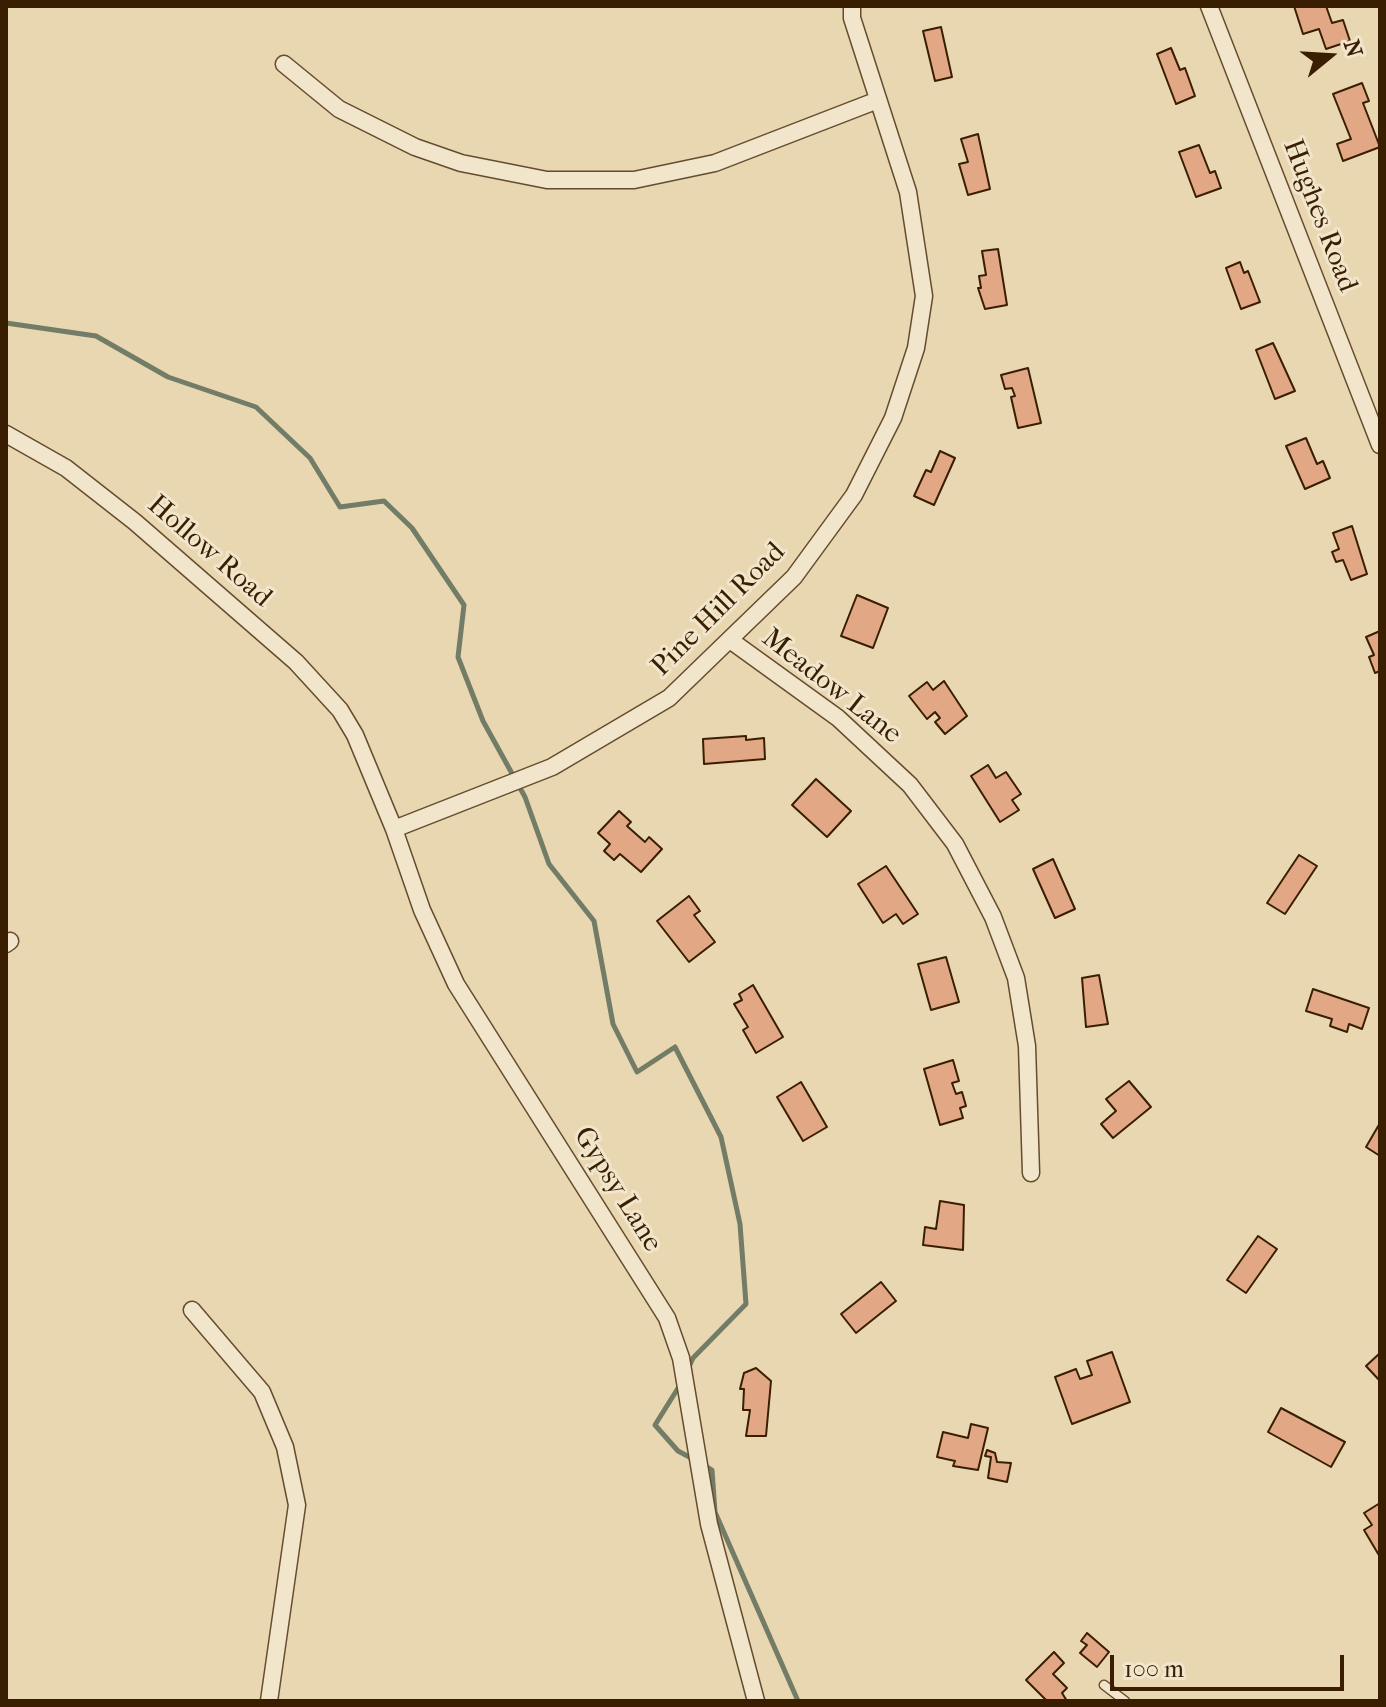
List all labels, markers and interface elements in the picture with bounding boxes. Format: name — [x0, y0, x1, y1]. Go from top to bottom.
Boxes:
north arrow — [1290, 16, 1370, 96]
text: N — [1338, 37, 1368, 61]
street label: Hughes Road — [1275, 135, 1363, 297]
street label: Hollow Road — [140, 489, 278, 615]
street label: Pine Hill Road — [645, 536, 793, 684]
street label: Meadow Lane — [755, 622, 907, 752]
street label: Gypsy Lane — [565, 1121, 669, 1259]
scale bar — [1114, 1639, 1348, 1689]
text: 100 m — [1124, 1655, 1184, 1683]

